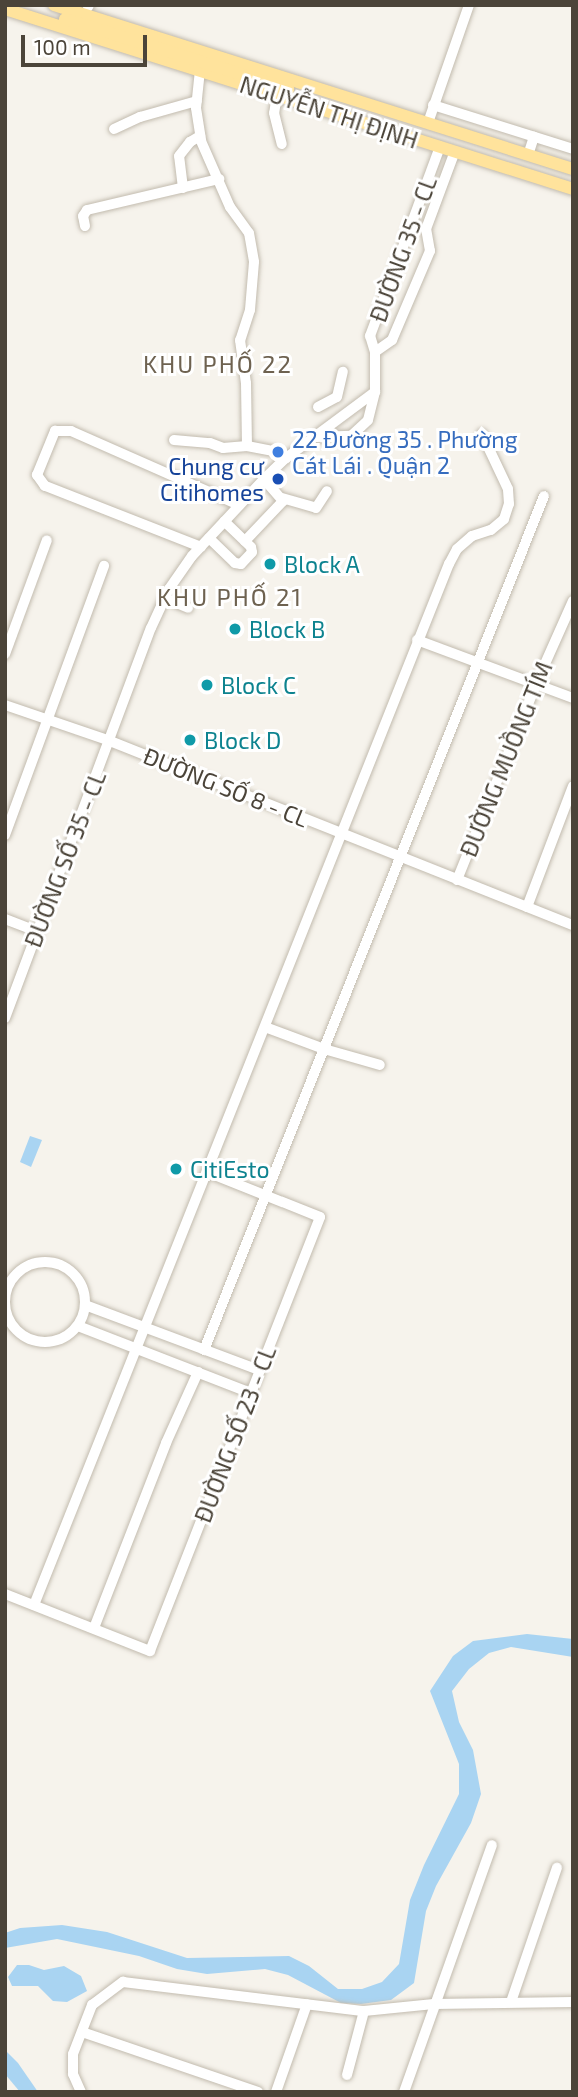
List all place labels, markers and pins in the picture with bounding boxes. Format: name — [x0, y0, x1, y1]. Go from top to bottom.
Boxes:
place label: 22 Đường 35 . Phường Cát Lái . Quận 2 — [292, 425, 518, 479]
marker: 22 Đường 35 . Phường Cát Lái . Quận 2 — [270, 444, 286, 460]
place label: Chung cư Citihomes — [160, 452, 264, 506]
marker: Chung cư Citihomes — [270, 471, 286, 487]
place label: Block A — [284, 550, 361, 578]
marker: Block A — [262, 556, 278, 572]
place label: Block B — [249, 615, 325, 643]
marker: Block B — [227, 621, 243, 637]
place label: Block C — [221, 671, 296, 699]
marker: Block C — [199, 677, 215, 693]
place label: Block D — [204, 726, 282, 754]
marker: Block D — [182, 732, 198, 748]
place label: CitiEsto — [190, 1155, 270, 1183]
marker: CitiEsto — [168, 1161, 184, 1177]

